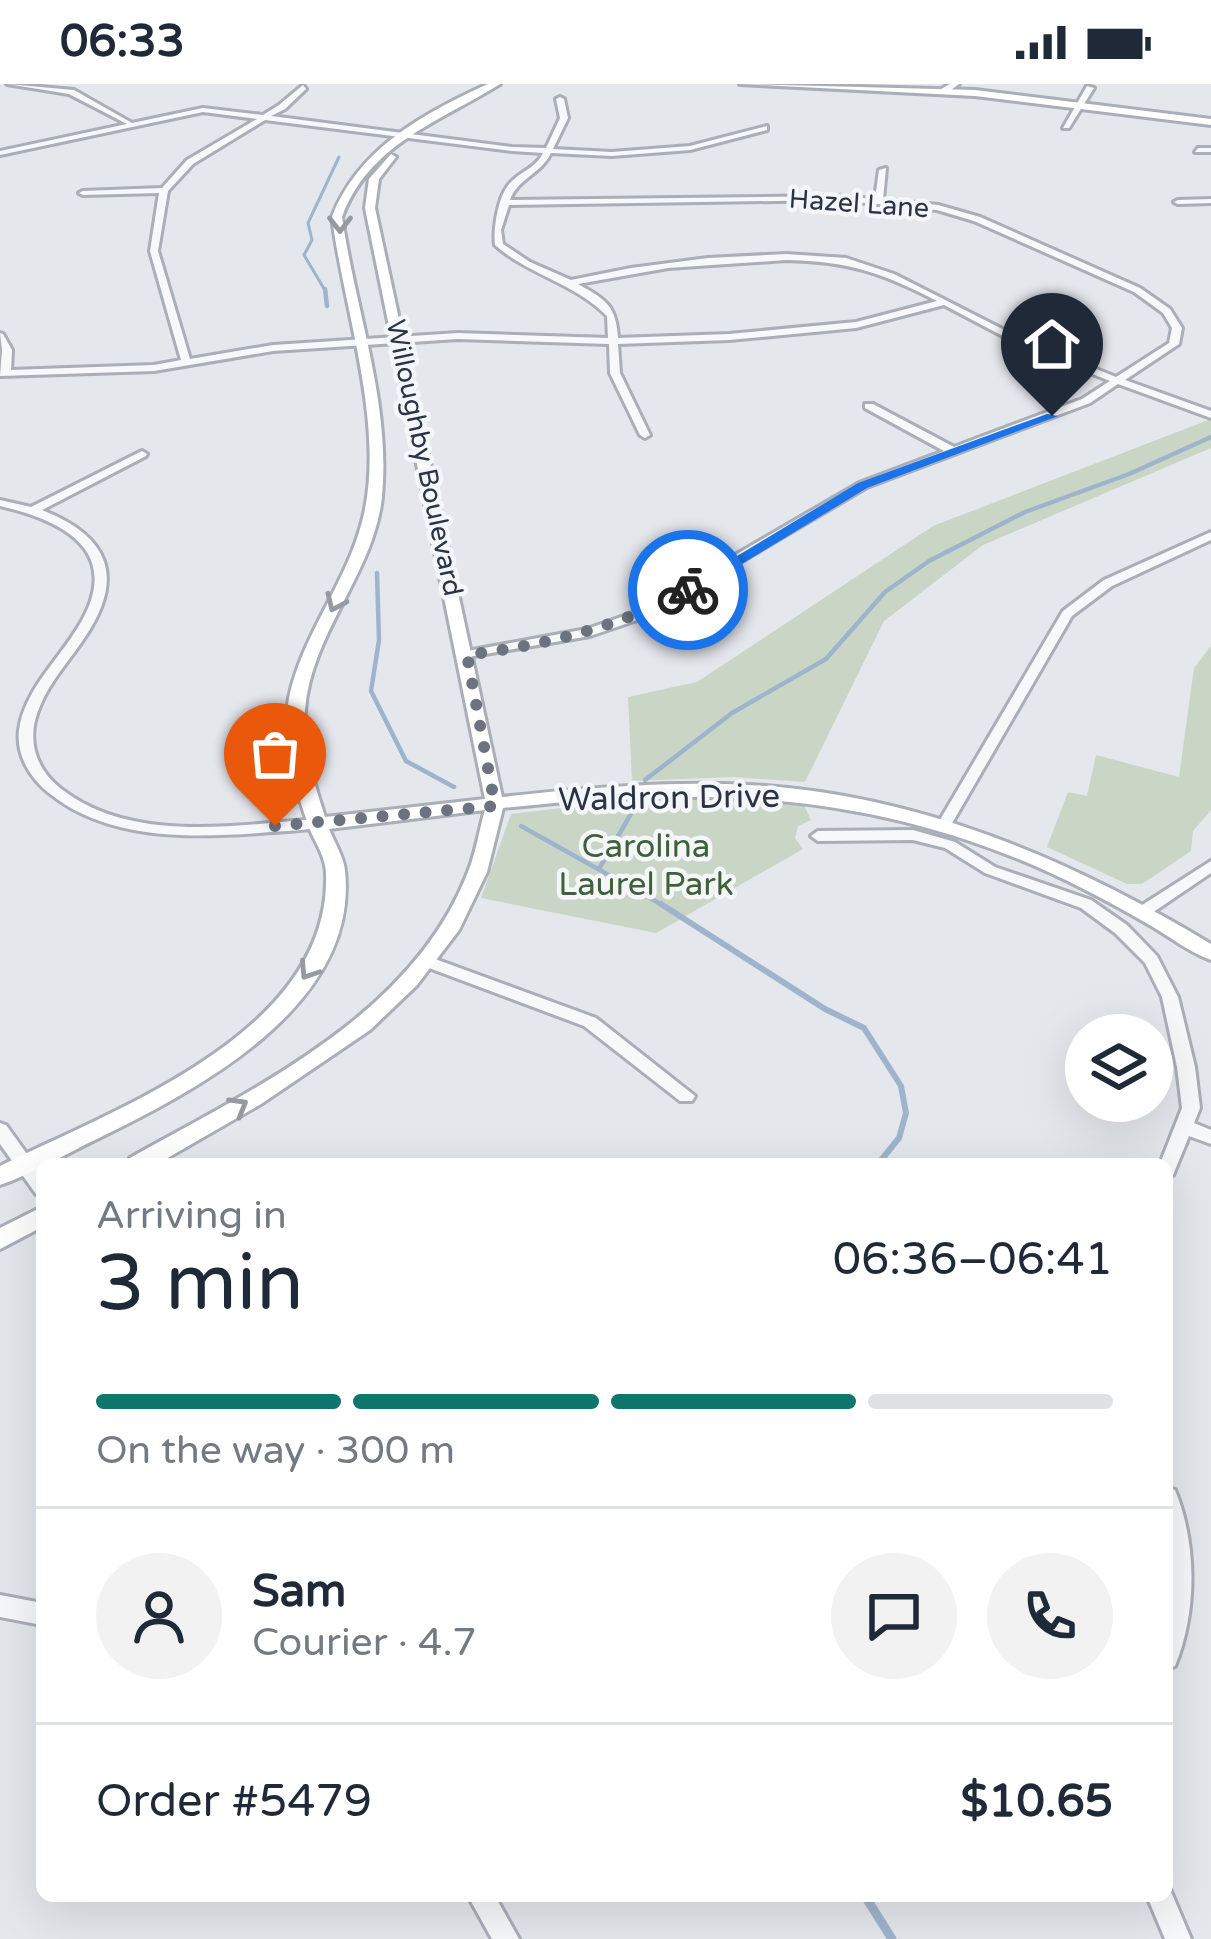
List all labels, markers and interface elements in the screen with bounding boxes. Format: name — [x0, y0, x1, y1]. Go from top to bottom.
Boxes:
text: 06:33 — [60, 15, 185, 69]
street label: Hazel Lane — [788, 183, 930, 225]
one-way arrow — [327, 216, 353, 234]
pin — [1001, 293, 1103, 416]
icon: home — [1019, 311, 1085, 377]
street label: Willoughby Boulevard — [379, 317, 469, 599]
courier — [628, 530, 748, 650]
icon: bike — [655, 557, 721, 623]
one-way arrow — [325, 591, 349, 612]
pin — [224, 703, 326, 826]
icon: bag — [242, 721, 308, 787]
street label: Waldron Drive — [558, 777, 780, 819]
park label: Carolina Laurel Park — [558, 827, 734, 904]
one-way arrow — [300, 958, 322, 980]
map controls — [1065, 1014, 1173, 1122]
button: layers — [1065, 1014, 1173, 1122]
one-way arrow — [227, 1098, 248, 1121]
text: Arriving in — [96, 1192, 287, 1239]
text: 06:36–06:41 — [833, 1233, 1113, 1287]
text: 3 min — [96, 1237, 304, 1331]
text: On the way · 300 m — [96, 1427, 455, 1474]
button: person — [96, 1553, 222, 1679]
button: chat — [831, 1553, 957, 1679]
button: phone — [987, 1553, 1113, 1679]
text: Sam — [252, 1565, 346, 1619]
text: Courier · 4.7 — [252, 1619, 477, 1666]
text: Order #5479 — [96, 1775, 372, 1829]
text: $10.65 — [961, 1775, 1113, 1829]

